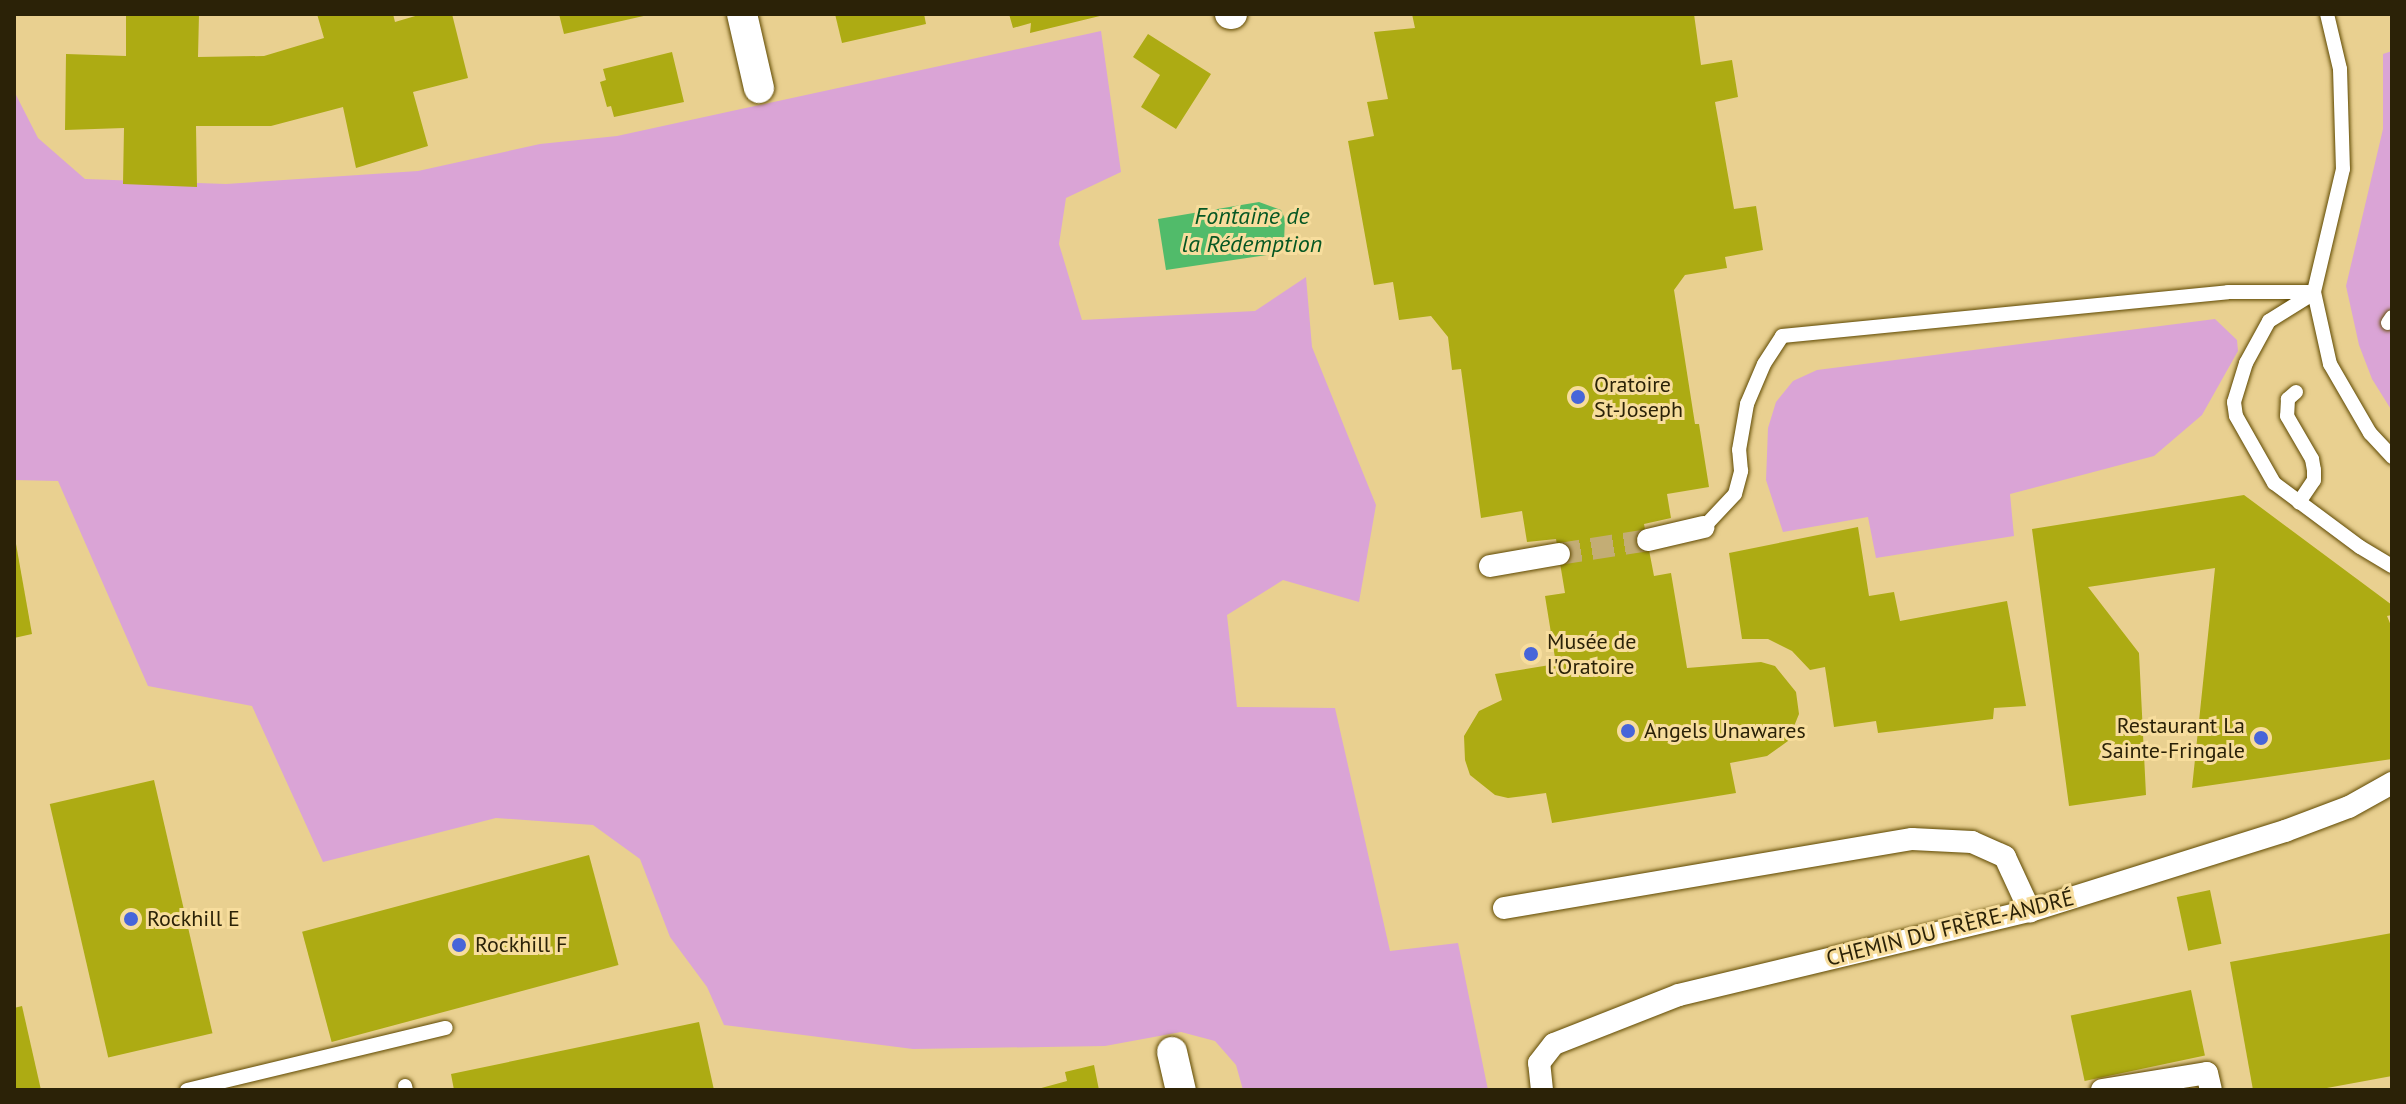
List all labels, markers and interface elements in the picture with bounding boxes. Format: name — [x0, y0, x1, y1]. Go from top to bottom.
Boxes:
water label: Fontaine de la Rédemption — [1182, 202, 1322, 258]
place label: Oratoire St-Joseph — [1594, 371, 1683, 422]
marker: Oratoire St-Joseph — [1569, 388, 1587, 406]
place label: Musée de l'Oratoire — [1547, 628, 1637, 680]
marker: Musée de l'Oratoire — [1522, 645, 1540, 663]
place label: Restaurant La Sainte-Fringale — [2101, 712, 2245, 764]
place label: Angels Unawares — [1644, 718, 1806, 744]
marker: Angels Unawares — [1619, 722, 1637, 740]
marker: Restaurant La Sainte-Fringale — [2252, 729, 2270, 747]
street label: CHEMIN DU FRÈRE-ANDRÉ — [1823, 884, 2077, 972]
place label: Rockhill E — [147, 906, 240, 932]
marker: Rockhill E — [122, 910, 140, 928]
place label: Rockhill F — [475, 932, 567, 958]
marker: Rockhill F — [450, 936, 468, 954]

